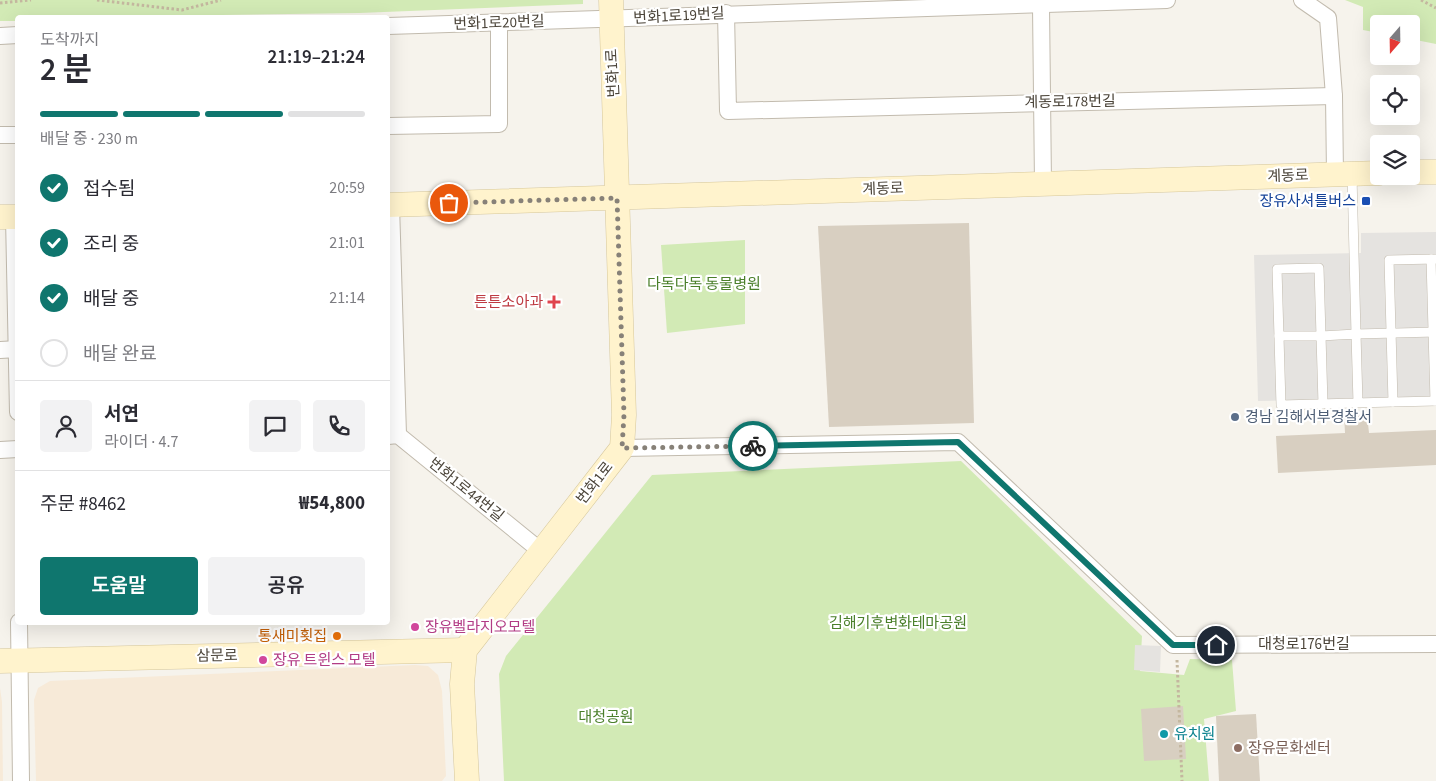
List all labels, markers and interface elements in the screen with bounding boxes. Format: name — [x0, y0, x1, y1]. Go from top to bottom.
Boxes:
street label: 번화1로19번길 — [633, 3, 725, 29]
street label: 번화1로20번길 — [453, 11, 545, 35]
north arrow — [1370, 15, 1420, 65]
map controls — [1370, 15, 1420, 185]
text: 도착까지 — [40, 29, 99, 51]
text: 21:19–21:24 — [267, 44, 365, 71]
text: 2 분 — [40, 47, 92, 93]
street label: 번화1로 — [601, 48, 625, 98]
button: locate — [1370, 75, 1420, 125]
street label: 계동로178번길 — [1024, 91, 1116, 113]
text: 배달 중 · 230 m — [40, 128, 138, 150]
button: layers — [1370, 135, 1420, 185]
street label: 계동로 — [1267, 165, 1309, 187]
icon: check — [40, 174, 68, 202]
text: 접수됨 — [83, 176, 135, 203]
text: 20:59 — [329, 177, 365, 199]
street label: 계동로 — [862, 178, 904, 200]
pin — [428, 182, 470, 224]
icon: bag — [435, 189, 463, 217]
place label: 장유사셔틀버스 — [1259, 191, 1356, 212]
marker: 장유사셔틀버스 — [1360, 195, 1372, 207]
icon: check — [40, 229, 68, 257]
text: 조리 중 — [83, 231, 139, 258]
text: 21:01 — [329, 232, 365, 254]
park label: 다독다독 동물병원 — [647, 274, 761, 295]
icon: check — [40, 284, 68, 312]
text: 배달 중 — [83, 286, 139, 313]
text: 21:14 — [329, 287, 365, 309]
place label: 튼튼소아과 — [474, 292, 543, 313]
marker: 튼튼소아과 — [547, 295, 561, 309]
text: 배달 완료 — [83, 341, 157, 368]
button: person — [40, 400, 92, 452]
button: chat — [249, 400, 301, 452]
button: phone — [313, 400, 365, 452]
text: 서연 — [104, 401, 139, 428]
place label: 경남 김해서부경찰서 — [1245, 407, 1372, 428]
marker: 경남 김해서부경찰서 — [1229, 411, 1241, 423]
courier — [728, 421, 778, 471]
text: 라이더 · 4.7 — [104, 431, 178, 453]
icon: bike — [739, 432, 767, 460]
street label: 번화1로44번길 — [424, 453, 508, 527]
street label: 번화1로 — [572, 457, 618, 509]
text: ₩54,800 — [299, 490, 365, 517]
text: 주문 #8462 — [40, 491, 126, 518]
button: 도움말 — [40, 557, 198, 615]
button: 공유 — [208, 557, 365, 615]
park label: 김해기후변화테마공원 — [829, 613, 967, 634]
place label: 장유벨라지오모텔 — [425, 617, 535, 638]
marker: 장유벨라지오모텔 — [409, 621, 421, 633]
pin — [1195, 624, 1237, 666]
place label: 통새미횟집 — [258, 626, 327, 647]
marker: 통새미횟집 — [331, 630, 343, 642]
icon: home — [1202, 631, 1230, 659]
street label: 대청로176번길 — [1258, 634, 1350, 655]
street label: 삼문로 — [196, 645, 238, 667]
place label: 장유 트윈스 모텔 — [273, 650, 376, 671]
marker: 장유 트윈스 모텔 — [257, 654, 269, 666]
park label: 대청공원 — [578, 707, 634, 728]
place label: 유치원 — [1174, 724, 1215, 745]
marker: 유치원 — [1158, 728, 1170, 740]
place label: 장유문화센터 — [1248, 738, 1331, 759]
marker: 장유문화센터 — [1232, 742, 1244, 754]

